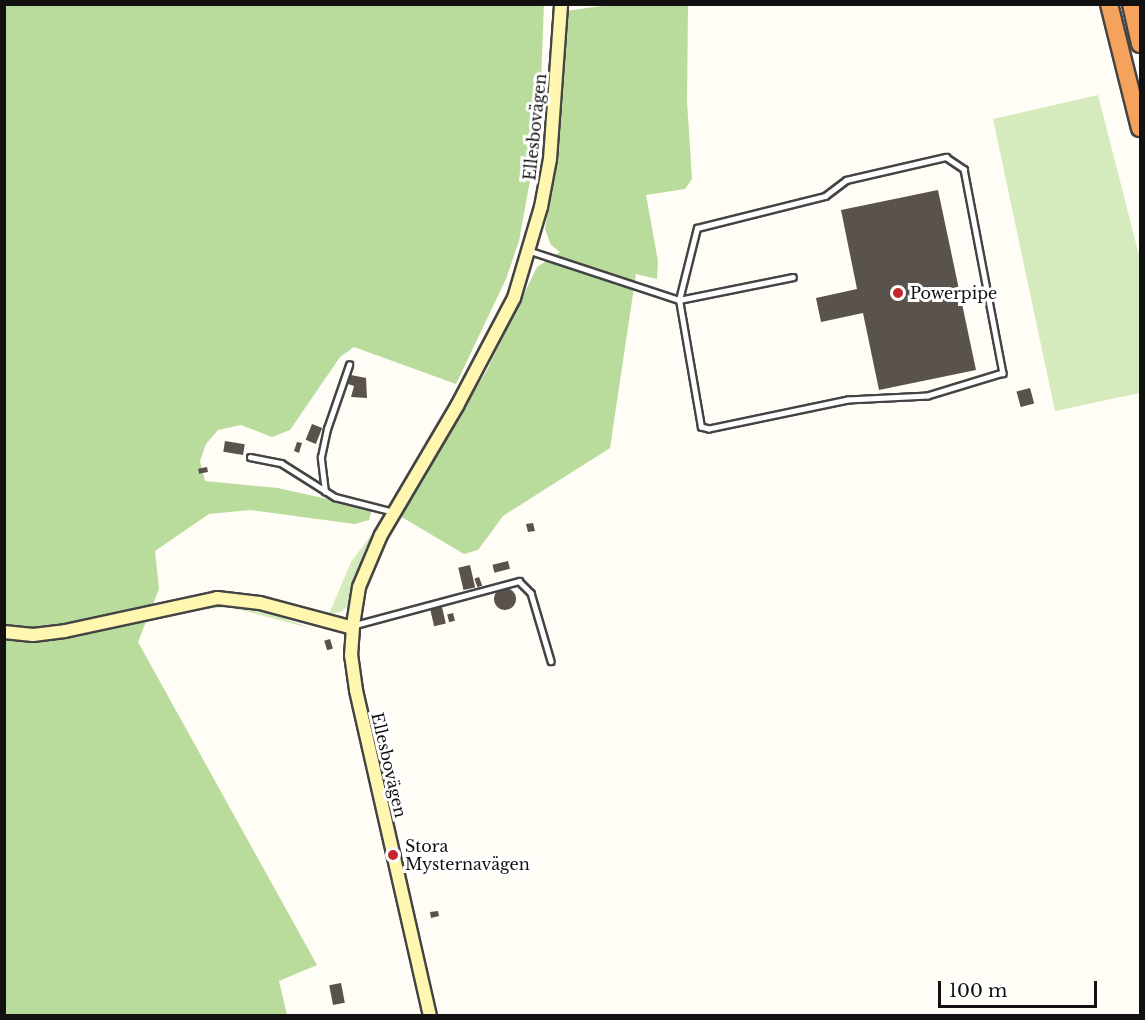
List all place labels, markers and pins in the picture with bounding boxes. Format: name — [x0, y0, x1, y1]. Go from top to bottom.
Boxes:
place label: Powerpipe — [910, 283, 997, 303]
marker: Powerpipe — [891, 286, 905, 300]
place label: Stora Mysternavägen — [405, 836, 530, 874]
marker: Stora Mysternavägen — [386, 848, 400, 862]

